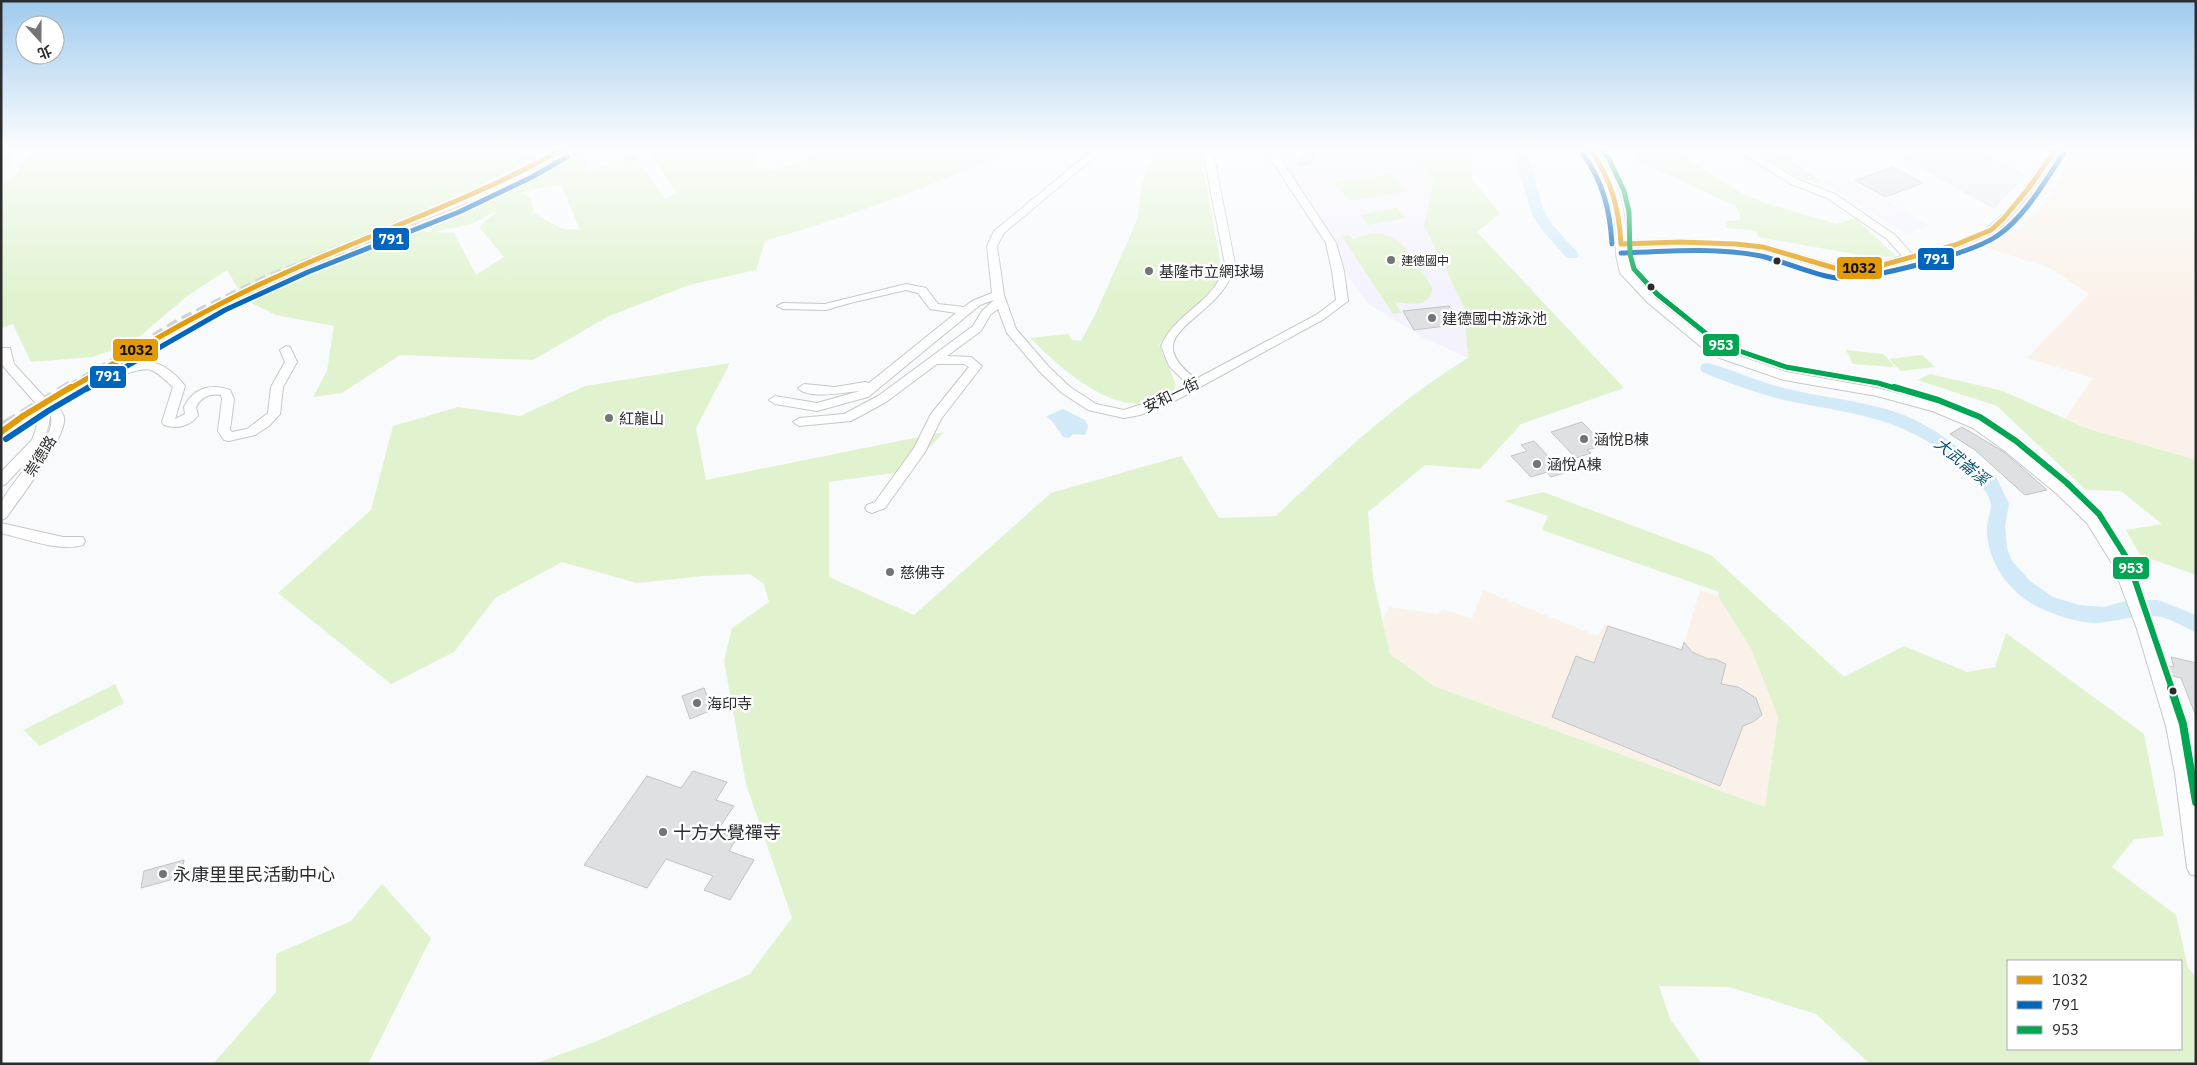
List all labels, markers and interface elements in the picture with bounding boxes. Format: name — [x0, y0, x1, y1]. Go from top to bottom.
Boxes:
north arrow — [15, 15, 65, 65]
text: 北 — [35, 41, 54, 63]
line badge: 791 — [372, 227, 410, 251]
text: 791 — [378, 230, 404, 248]
line badge: 791 — [1917, 247, 1955, 271]
text: 791 — [1923, 250, 1949, 268]
place label: 建德國中 — [1401, 253, 1449, 268]
marker: 建德國中 — [1385, 254, 1397, 266]
unlabelled marker — [1772, 256, 1782, 266]
line badge: 1032 — [1836, 256, 1883, 280]
text: 1032 — [1842, 259, 1876, 277]
place label: 基隆市立網球場 — [1159, 262, 1264, 281]
marker: 基隆市立網球場 — [1143, 265, 1155, 277]
unlabelled marker — [1646, 282, 1656, 292]
place label: 建德國中游泳池 — [1442, 309, 1547, 328]
marker: 建德國中游泳池 — [1426, 312, 1438, 324]
line badge: 953 — [1702, 333, 1740, 357]
text: 953 — [1708, 336, 1734, 354]
line badge: 1032 — [112, 338, 159, 362]
text: 1032 — [119, 341, 153, 359]
line badge: 791 — [89, 365, 127, 389]
text: 791 — [95, 367, 121, 385]
street label: 安和一街 — [1140, 373, 1202, 417]
place label: 紅龍山 — [619, 409, 664, 428]
marker: 紅龍山 — [603, 412, 615, 424]
place label: 涵悅B棟 — [1594, 430, 1649, 449]
street label: 崇德路 — [20, 432, 60, 480]
marker: 涵悅B棟 — [1578, 433, 1590, 445]
water label: 大武崙溪 — [1931, 433, 1995, 490]
place label: 涵悅A棟 — [1547, 455, 1602, 474]
marker: 涵悅A棟 — [1531, 458, 1543, 470]
line badge: 953 — [2112, 556, 2150, 580]
text: 953 — [2118, 559, 2144, 577]
place label: 慈佛寺 — [900, 563, 945, 582]
marker: 慈佛寺 — [884, 566, 896, 578]
unlabelled marker — [2168, 686, 2178, 696]
place label: 海印寺 — [707, 694, 752, 713]
marker: 海印寺 — [691, 697, 703, 709]
place label: 十方大覺禪寺 — [673, 821, 781, 844]
marker: 十方大覺禪寺 — [657, 826, 669, 838]
place label: 永康里里民活動中心 — [173, 863, 335, 886]
marker: 永康里里民活動中心 — [157, 868, 169, 880]
legend — [2007, 960, 2182, 1050]
text: 1032 — [2052, 970, 2088, 989]
text: 791 — [2052, 995, 2079, 1014]
text: 953 — [2052, 1020, 2079, 1039]

